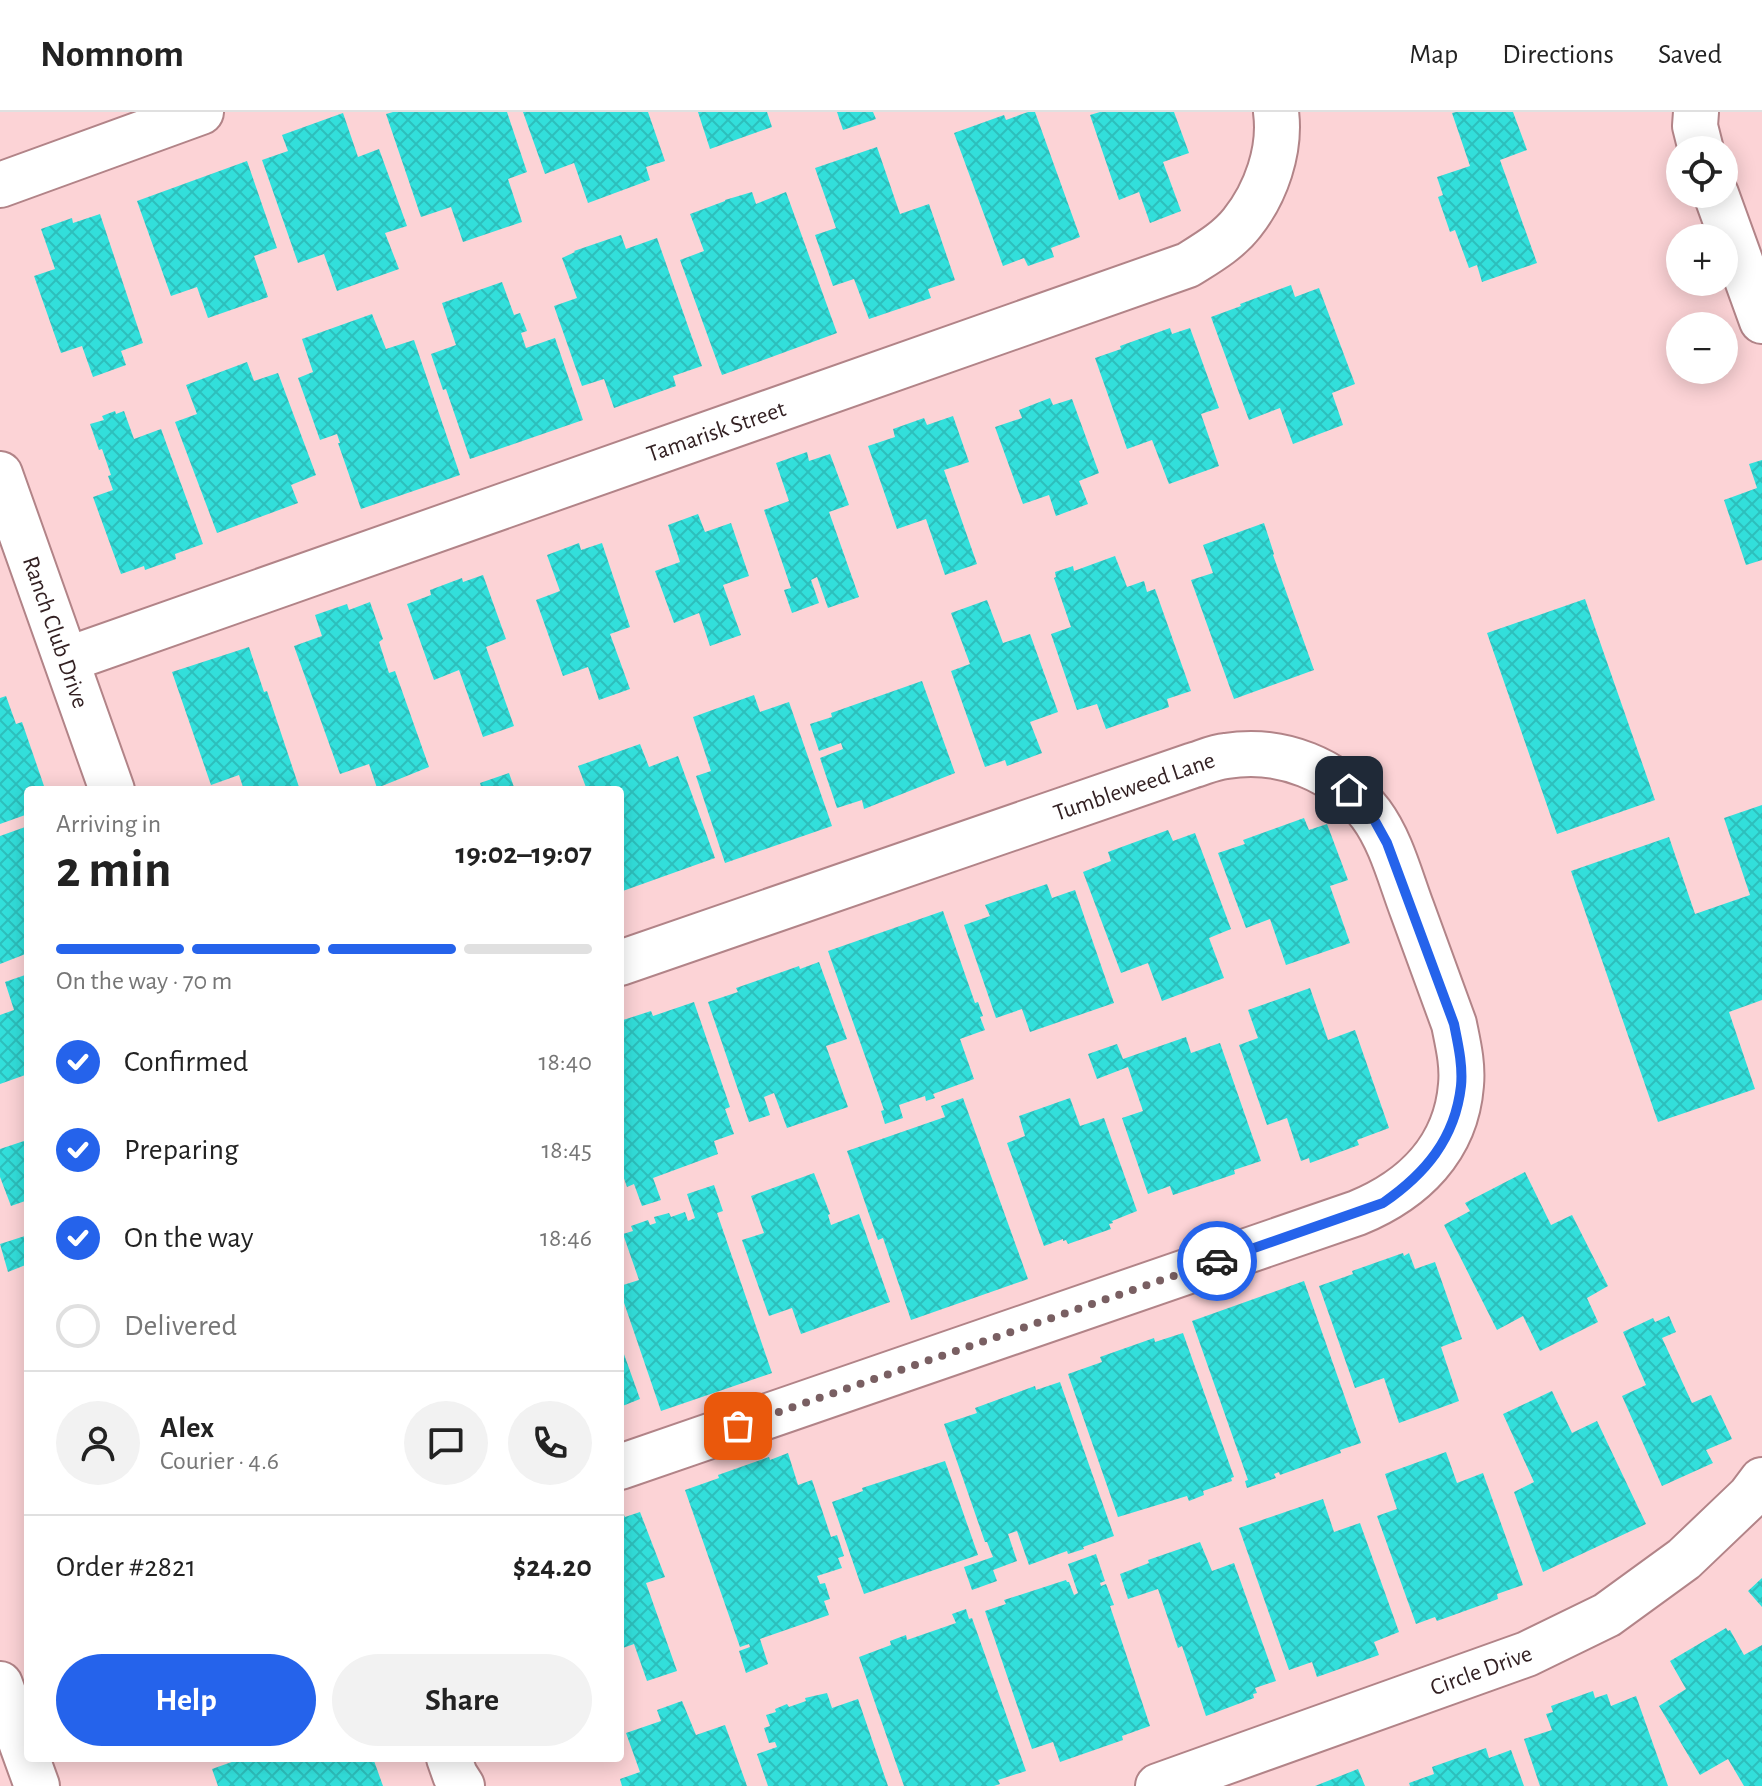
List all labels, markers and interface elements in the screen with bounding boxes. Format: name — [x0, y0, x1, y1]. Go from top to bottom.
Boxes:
text: Nomnom — [40, 36, 184, 74]
text: Map — [1409, 41, 1458, 69]
text: Directions — [1502, 41, 1614, 69]
text: Saved — [1658, 41, 1722, 69]
map controls — [1666, 136, 1738, 384]
button: locate — [1666, 136, 1738, 208]
button: + — [1666, 224, 1738, 296]
button: − — [1666, 312, 1738, 384]
street label: Tamarisk Street — [644, 397, 789, 467]
street label: Ranch Club Drive — [18, 553, 92, 711]
street label: Tumbleweed Lane — [1050, 748, 1218, 826]
pin — [1315, 756, 1383, 824]
icon: home — [1327, 768, 1371, 812]
text: Arriving in — [56, 811, 161, 837]
text: 19:02–19:07 — [456, 839, 592, 869]
text: 2 min — [56, 844, 171, 896]
text: On the way · 70 m — [56, 968, 232, 994]
icon: check — [56, 1040, 100, 1084]
text: Confirmed — [124, 1047, 248, 1077]
text: 18:40 — [539, 1049, 592, 1075]
icon: check — [56, 1128, 100, 1172]
text: Preparing — [124, 1135, 239, 1165]
text: 18:45 — [541, 1137, 592, 1163]
icon: check — [56, 1216, 100, 1260]
courier — [1177, 1221, 1257, 1301]
text: On the way — [124, 1223, 253, 1253]
text: 18:46 — [540, 1225, 592, 1251]
icon: car — [1195, 1239, 1239, 1283]
text: Delivered — [124, 1311, 237, 1341]
pin — [704, 1392, 772, 1460]
button: person — [56, 1401, 140, 1485]
button: chat — [404, 1401, 488, 1485]
button: phone — [508, 1401, 592, 1485]
icon: bag — [716, 1404, 760, 1448]
text: Alex — [160, 1413, 214, 1443]
text: Courier · 4.6 — [160, 1448, 279, 1474]
text: Order #2821 — [56, 1552, 196, 1582]
text: $24.20 — [513, 1552, 592, 1582]
street label: Circle Drive — [1427, 1642, 1535, 1700]
button: Help — [56, 1654, 316, 1746]
button: Share — [332, 1654, 592, 1746]

